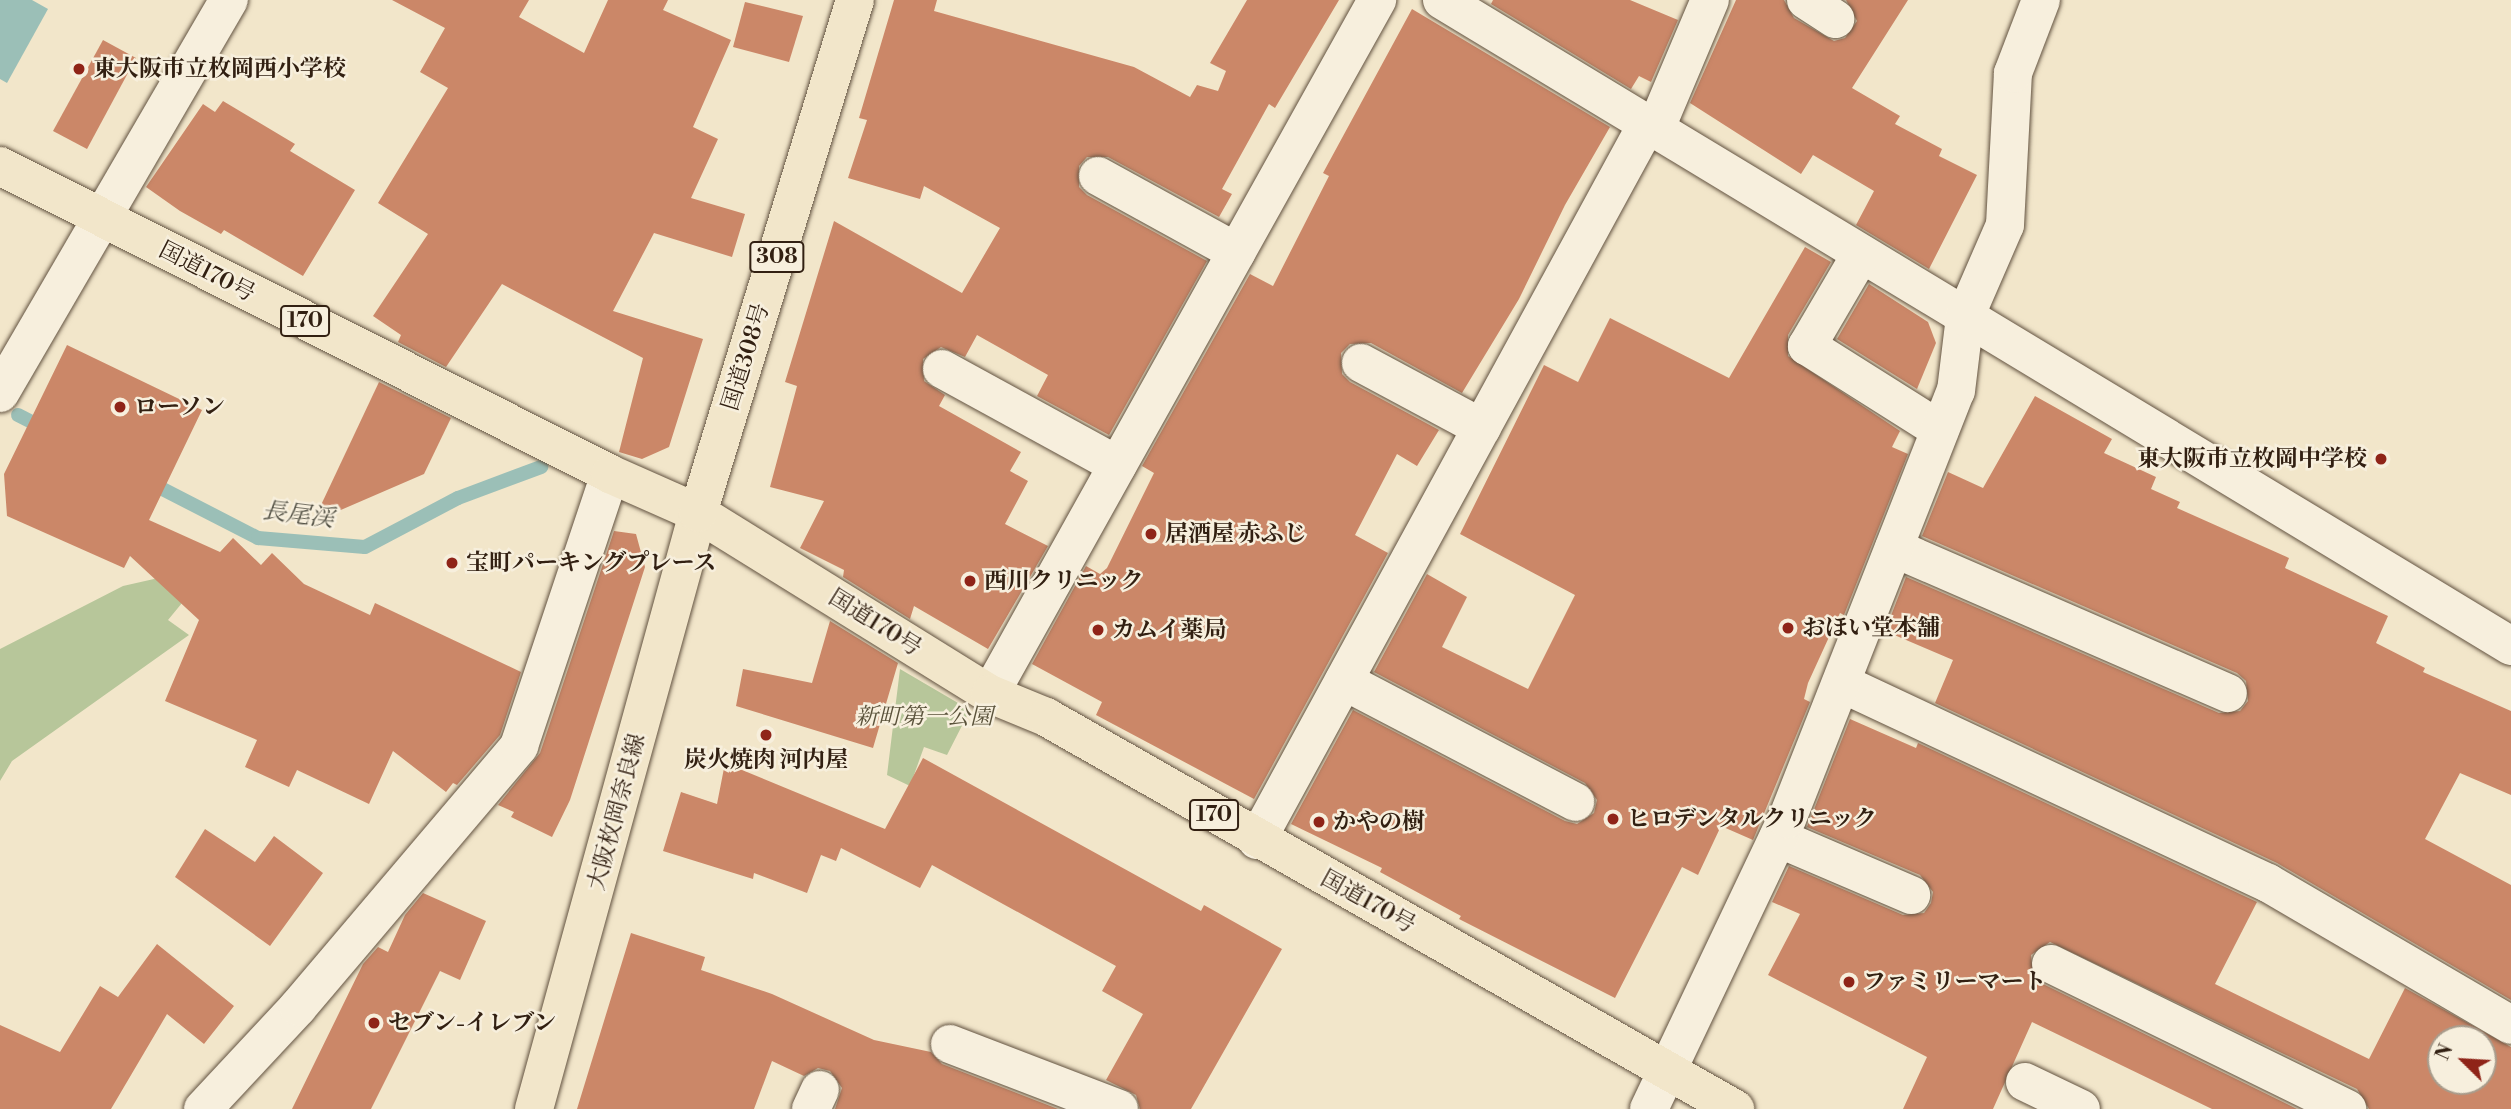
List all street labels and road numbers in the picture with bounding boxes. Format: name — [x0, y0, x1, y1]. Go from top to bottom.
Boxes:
street label: 国道170号 — [154, 236, 260, 308]
road number: 308 — [749, 240, 805, 274]
street label: 国道308号 — [717, 300, 775, 414]
road number: 170 — [279, 304, 331, 338]
street label: 国道170号 — [824, 584, 926, 662]
street label: 大阪枚岡奈良線 — [583, 731, 651, 893]
road number: 170 — [1188, 798, 1240, 832]
street label: 国道170号 — [1316, 865, 1420, 939]

